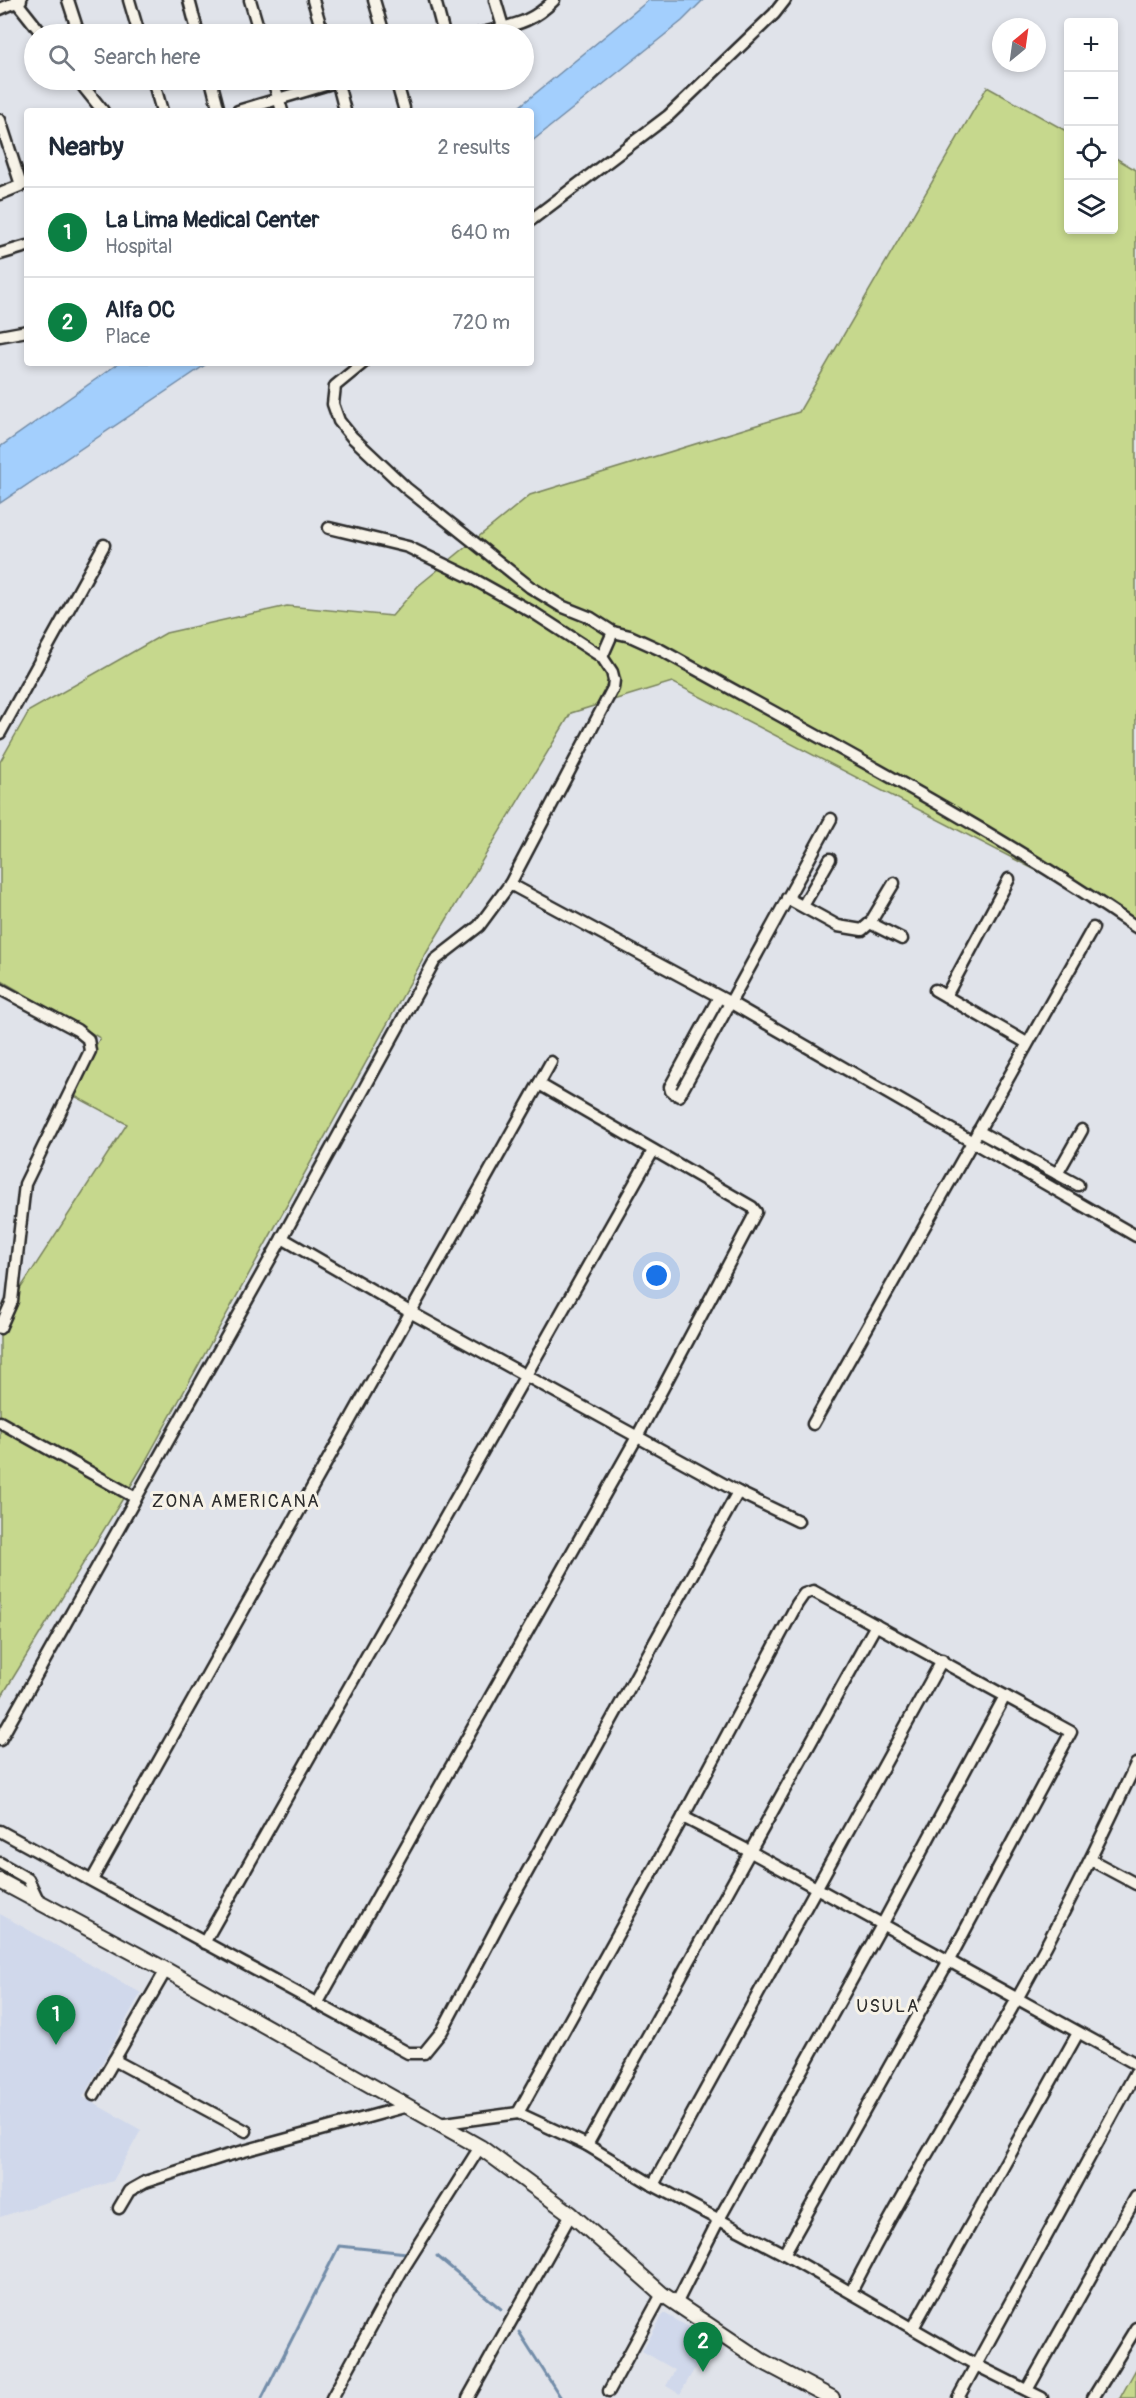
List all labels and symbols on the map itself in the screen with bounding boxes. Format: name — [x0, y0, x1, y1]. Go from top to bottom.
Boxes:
north arrow — [992, 18, 1046, 72]
your location — [642, 1261, 671, 1290]
district label: ZONA AMERICANA — [152, 1490, 320, 1513]
district label: USULA — [856, 1995, 920, 2018]
pin: 1 — [36, 1996, 76, 2045]
pin: 2 — [684, 2322, 722, 2372]

